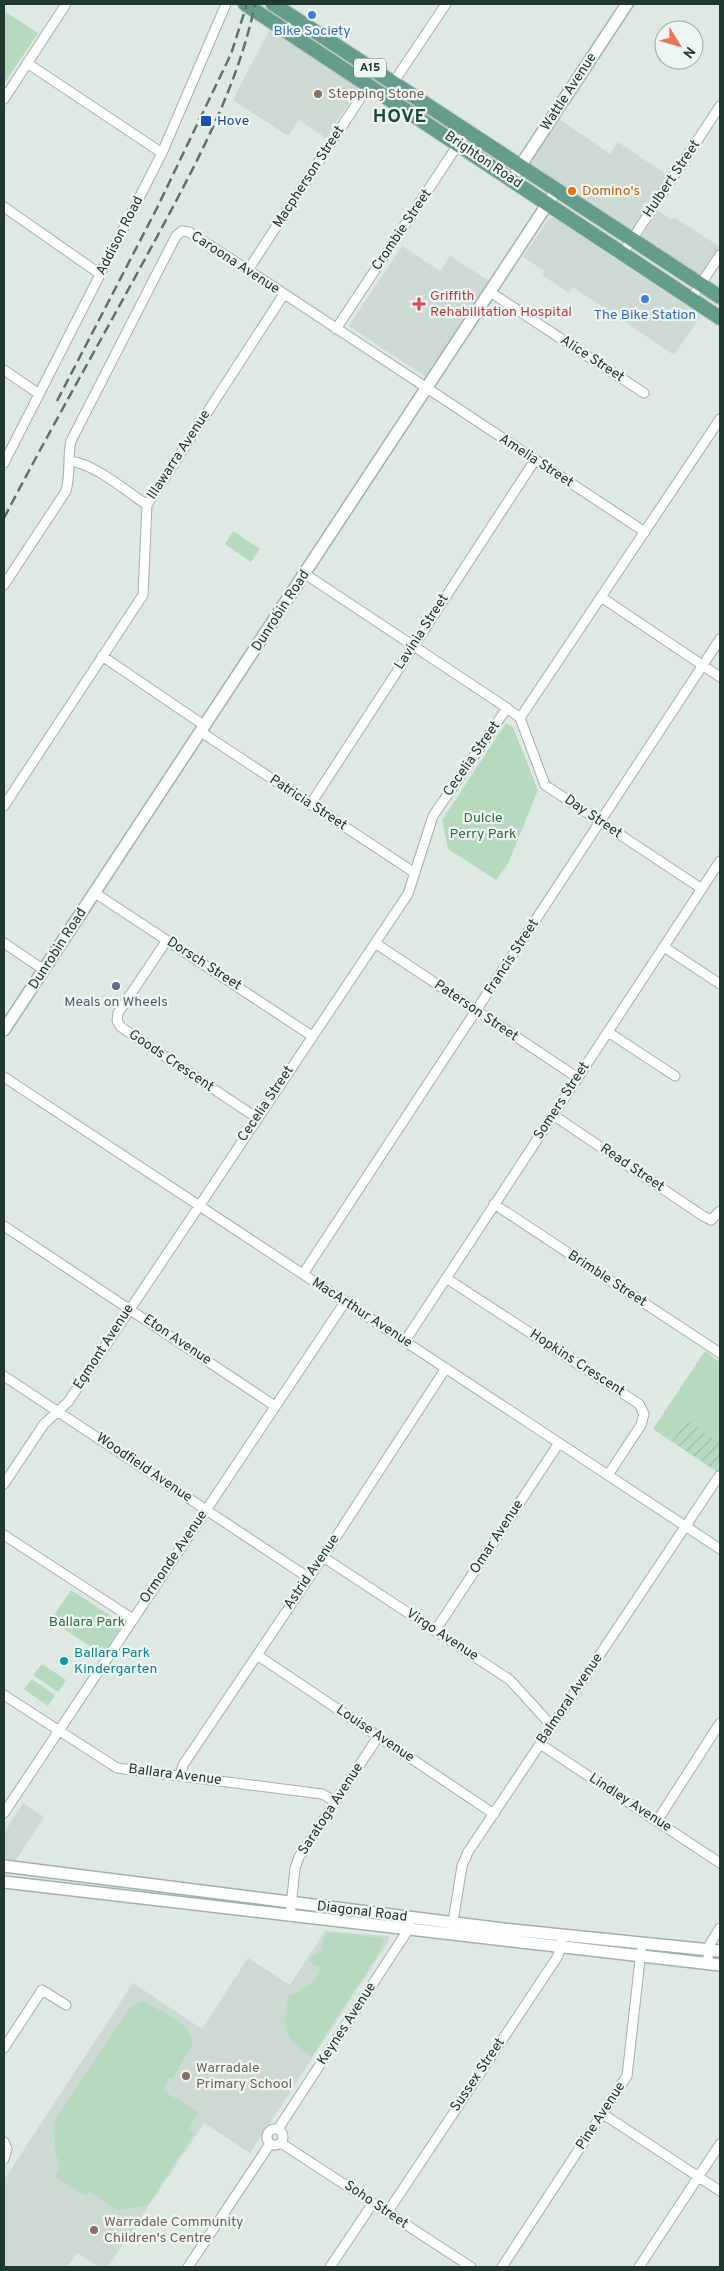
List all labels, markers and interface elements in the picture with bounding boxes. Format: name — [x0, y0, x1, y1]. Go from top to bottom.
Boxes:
marker: Bike Society — [306, 9, 318, 21]
north arrow — [654, 20, 704, 70]
place label: Bike Society — [273, 23, 351, 40]
text: N — [678, 43, 698, 61]
street label: Wattle Avenue — [538, 50, 600, 134]
road number: A15 — [354, 58, 386, 78]
place label: Stepping Stone — [328, 86, 424, 103]
marker: Stepping Stone — [312, 88, 324, 100]
district label: HOVE — [373, 105, 427, 129]
place label: Hove — [217, 113, 249, 130]
marker: Hove — [199, 114, 213, 128]
street label: Macpherson Street — [270, 123, 348, 231]
street label: Brighton Road — [441, 128, 525, 192]
street label: Hulbert Street — [640, 137, 704, 221]
place label: Domino's — [582, 183, 640, 200]
marker: Domino's — [566, 185, 578, 197]
street label: Crombie Street — [369, 186, 435, 274]
street label: Addison Road — [93, 194, 147, 278]
street label: Caroona Avenue — [187, 228, 283, 298]
place label: Griffith Rehabilitation Hospital — [430, 288, 572, 321]
marker: The Bike Station — [639, 293, 651, 305]
marker: Griffith Rehabilitation Hospital — [412, 297, 426, 311]
place label: The Bike Station — [594, 307, 696, 324]
street label: Alice Street — [557, 332, 627, 386]
street label: Illawarra Avenue — [144, 407, 214, 503]
street label: Amelia Street — [496, 431, 576, 491]
street label: Dunrobin Road — [248, 567, 314, 655]
street label: Lavinia Street — [391, 591, 453, 673]
street label: Cecelia Street — [440, 718, 504, 800]
street label: Patricia Street — [266, 772, 350, 834]
street label: Day Street — [561, 792, 625, 842]
park label: Dulcie Perry Park — [449, 810, 517, 843]
street label: Dunrobin Road — [25, 905, 91, 993]
street label: Francis Street — [481, 916, 543, 998]
street label: Dorsch Street — [163, 934, 245, 994]
street label: Paterson Street — [431, 977, 521, 1045]
marker: Meals on Wheels — [110, 980, 122, 992]
place label: Meals on Wheels — [64, 994, 168, 1011]
street label: Goods Crescent — [125, 1026, 217, 1096]
street label: Somers Street — [531, 1059, 593, 1143]
street label: Cecelia Street — [234, 1063, 298, 1145]
street label: Read Street — [597, 1140, 667, 1196]
street label: Brimble Street — [564, 1247, 650, 1311]
street label: MacArthur Avenue — [309, 1274, 415, 1352]
street label: Egmont Avenue — [70, 1301, 138, 1393]
street label: Eton Avenue — [140, 1311, 214, 1369]
street label: Hopkins Crescent — [526, 1326, 628, 1400]
street label: Woodfield Avenue — [93, 1430, 195, 1506]
street label: Omar Avenue — [467, 1497, 527, 1577]
street label: Ormonde Avenue — [137, 1507, 211, 1607]
street label: Astrid Avenue — [281, 1531, 343, 1613]
street label: Virgo Avenue — [403, 1605, 481, 1665]
park label: Ballara Park — [49, 1614, 125, 1631]
place label: Ballara Park Kindergarten — [74, 1645, 157, 1678]
street label: Balmoral Avenue — [533, 1650, 607, 1748]
marker: Ballara Park Kindergarten — [58, 1655, 70, 1667]
street label: Louise Avenue — [333, 1702, 417, 1766]
street label: Saratoga Avenue — [295, 1760, 367, 1858]
street label: Ballara Avenue — [128, 1761, 222, 1789]
street label: Lindley Avenue — [585, 1770, 675, 1836]
street label: Diagonal Road — [316, 1898, 408, 1926]
street label: Keynes Avenue — [314, 1979, 380, 2069]
street label: Sussex Street — [447, 2035, 509, 2115]
place label: Warradale Primary School — [196, 2060, 292, 2093]
marker: Warradale Primary School — [180, 2070, 192, 2082]
street label: Pine Avenue — [573, 2079, 629, 2153]
street label: Soho Street — [341, 2177, 411, 2233]
place label: Warradale Community Children's Centre — [104, 2214, 243, 2247]
marker: Warradale Community Children's Centre — [88, 2224, 100, 2236]

